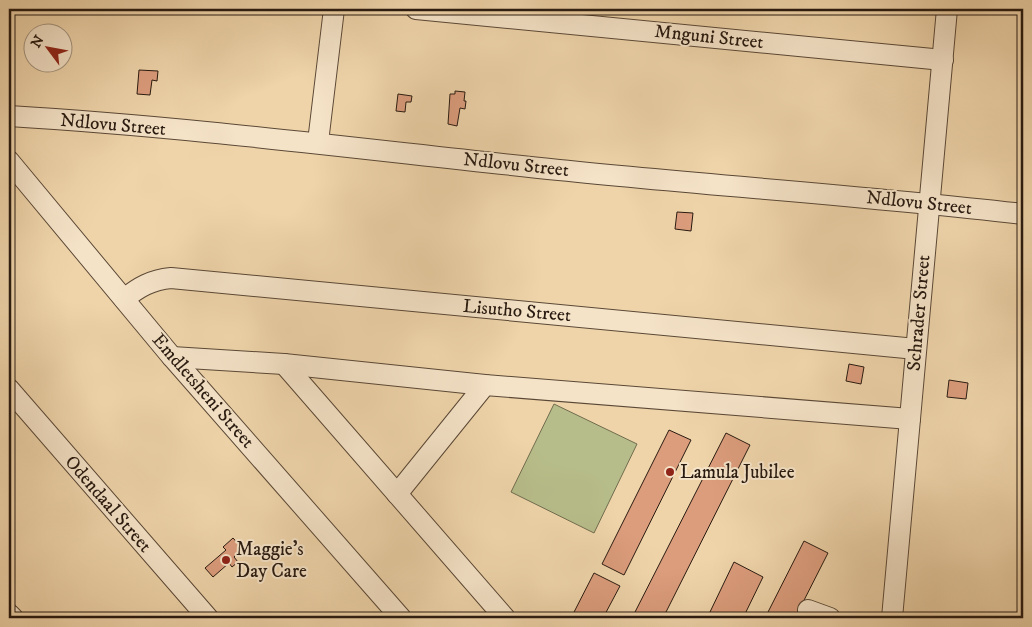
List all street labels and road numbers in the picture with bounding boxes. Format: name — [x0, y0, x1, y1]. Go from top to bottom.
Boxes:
street label: Mnguni Street — [653, 20, 765, 54]
street label: Ndlovu Street — [59, 109, 167, 141]
street label: Ndlovu Street — [462, 148, 570, 182]
street label: Ndlovu Street — [865, 186, 973, 220]
street label: Schrader Street — [902, 254, 936, 372]
street label: Lisutho Street — [462, 295, 572, 327]
street label: Emdletsheni Street — [147, 329, 259, 453]
street label: Odendaal Street — [60, 451, 156, 557]

